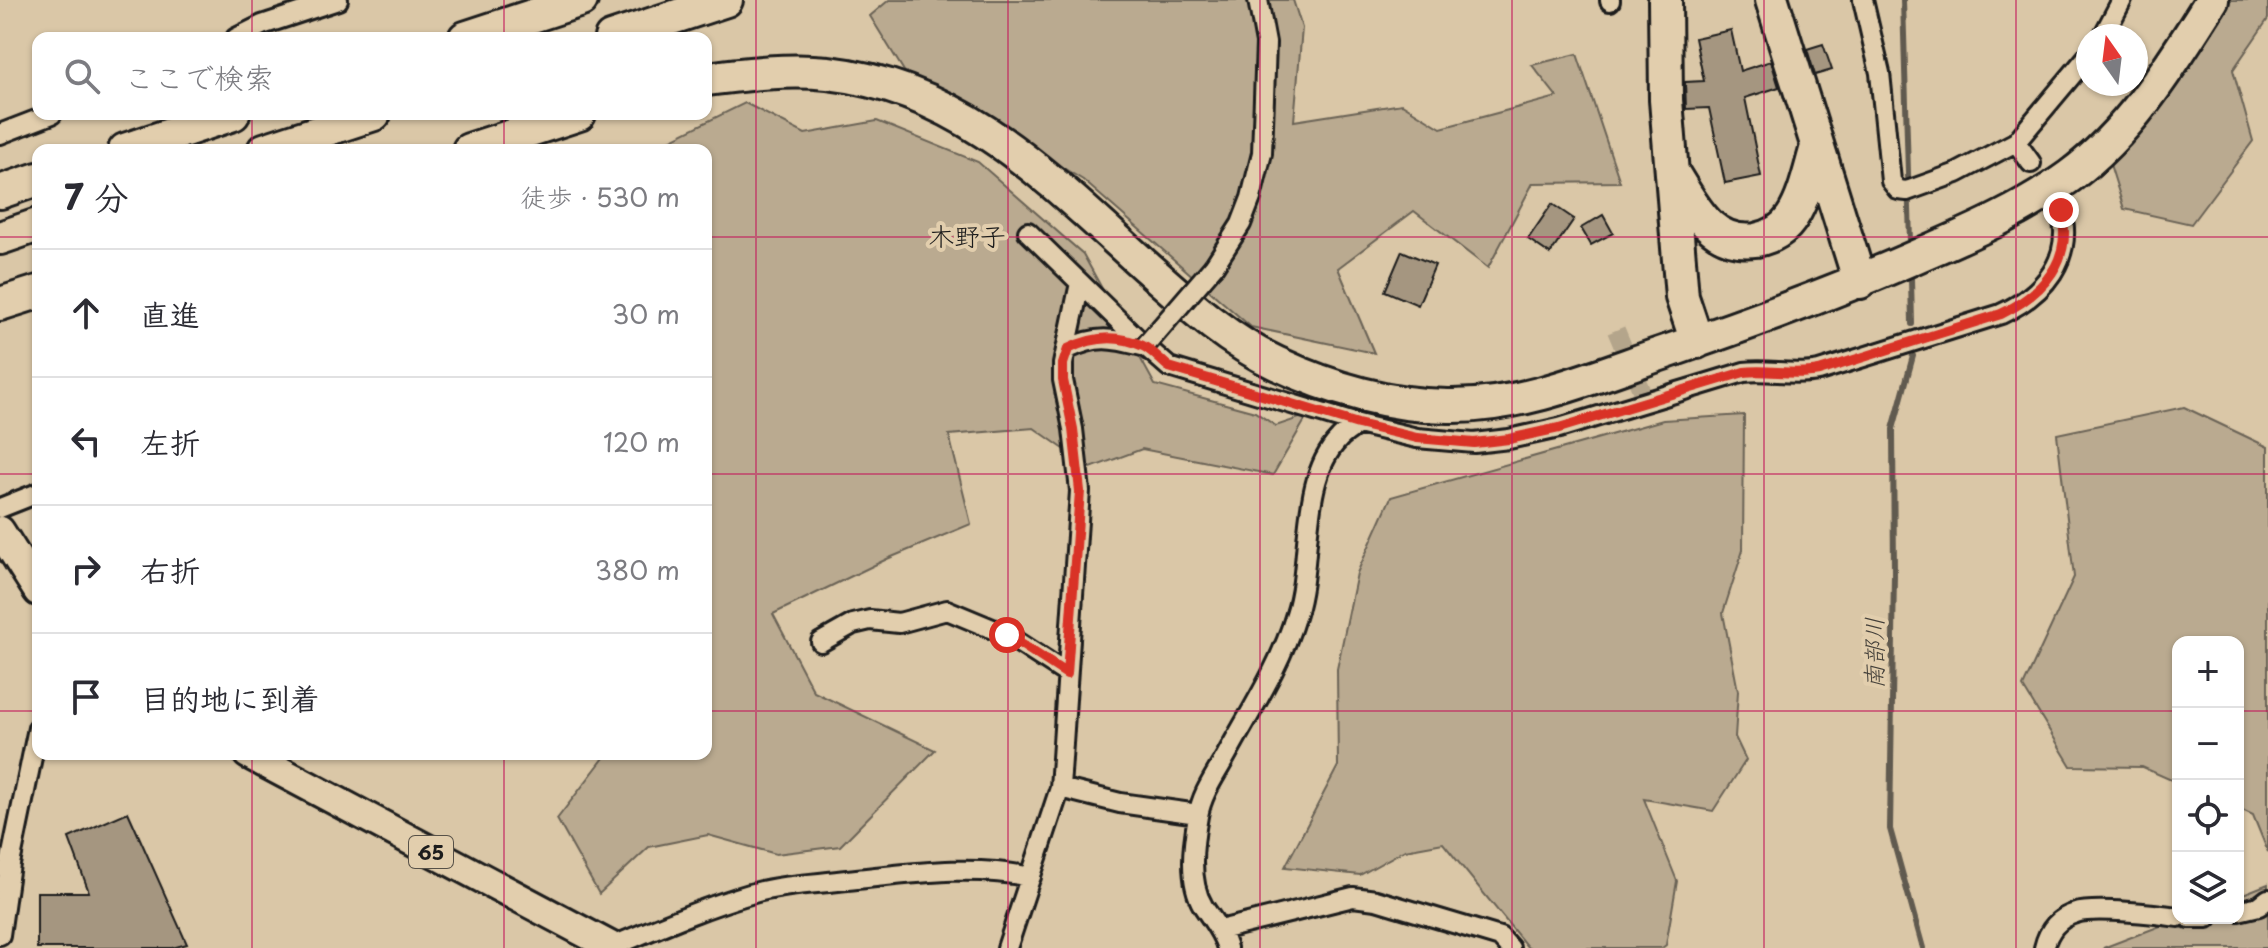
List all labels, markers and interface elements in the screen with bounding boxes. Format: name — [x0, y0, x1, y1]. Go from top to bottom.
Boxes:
north arrow — [2076, 24, 2148, 96]
search box — [32, 32, 712, 120]
icon: search — [60, 54, 104, 98]
text: ここで検索 — [124, 54, 274, 99]
text: 7 分 — [64, 170, 128, 222]
text: 徒歩 · 530 m — [520, 177, 680, 216]
route end — [2043, 192, 2079, 228]
district label: 木野子 — [928, 216, 1006, 255]
icon: ahead — [64, 291, 108, 335]
text: 直進 — [140, 291, 200, 336]
text: 30 m — [612, 294, 680, 333]
icon: left — [64, 419, 108, 463]
text: 左折 — [140, 419, 200, 464]
text: 120 m — [603, 422, 680, 461]
icon: right — [64, 547, 108, 591]
text: 右折 — [140, 547, 200, 592]
text: 380 m — [595, 550, 680, 589]
route start — [989, 617, 1025, 653]
water label: 南部川 — [1855, 617, 1891, 689]
map controls — [2172, 636, 2244, 924]
button: + — [2172, 636, 2244, 708]
icon: arrive — [64, 675, 108, 719]
text: 目的地に到着 — [140, 675, 320, 720]
button: − — [2172, 708, 2244, 780]
button: locate — [2172, 780, 2244, 852]
road number: 65 — [409, 836, 453, 868]
button: layers — [2172, 852, 2244, 924]

